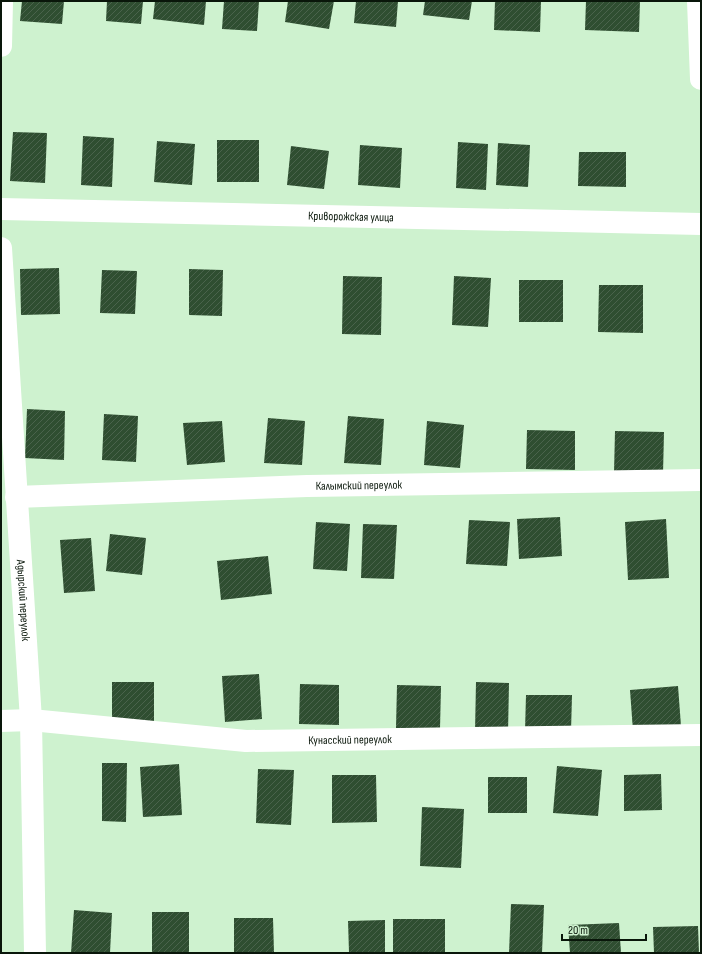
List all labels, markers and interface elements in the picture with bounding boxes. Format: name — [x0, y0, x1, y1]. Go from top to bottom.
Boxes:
street label: Криворожская улица — [308, 208, 394, 225]
street label: Калымский переулок — [316, 477, 403, 493]
street label: Адырский переулок — [13, 558, 33, 642]
street label: Кунасский переулок — [308, 732, 392, 748]
scale bar — [562, 916, 646, 942]
text: 20 m — [568, 923, 588, 938]

